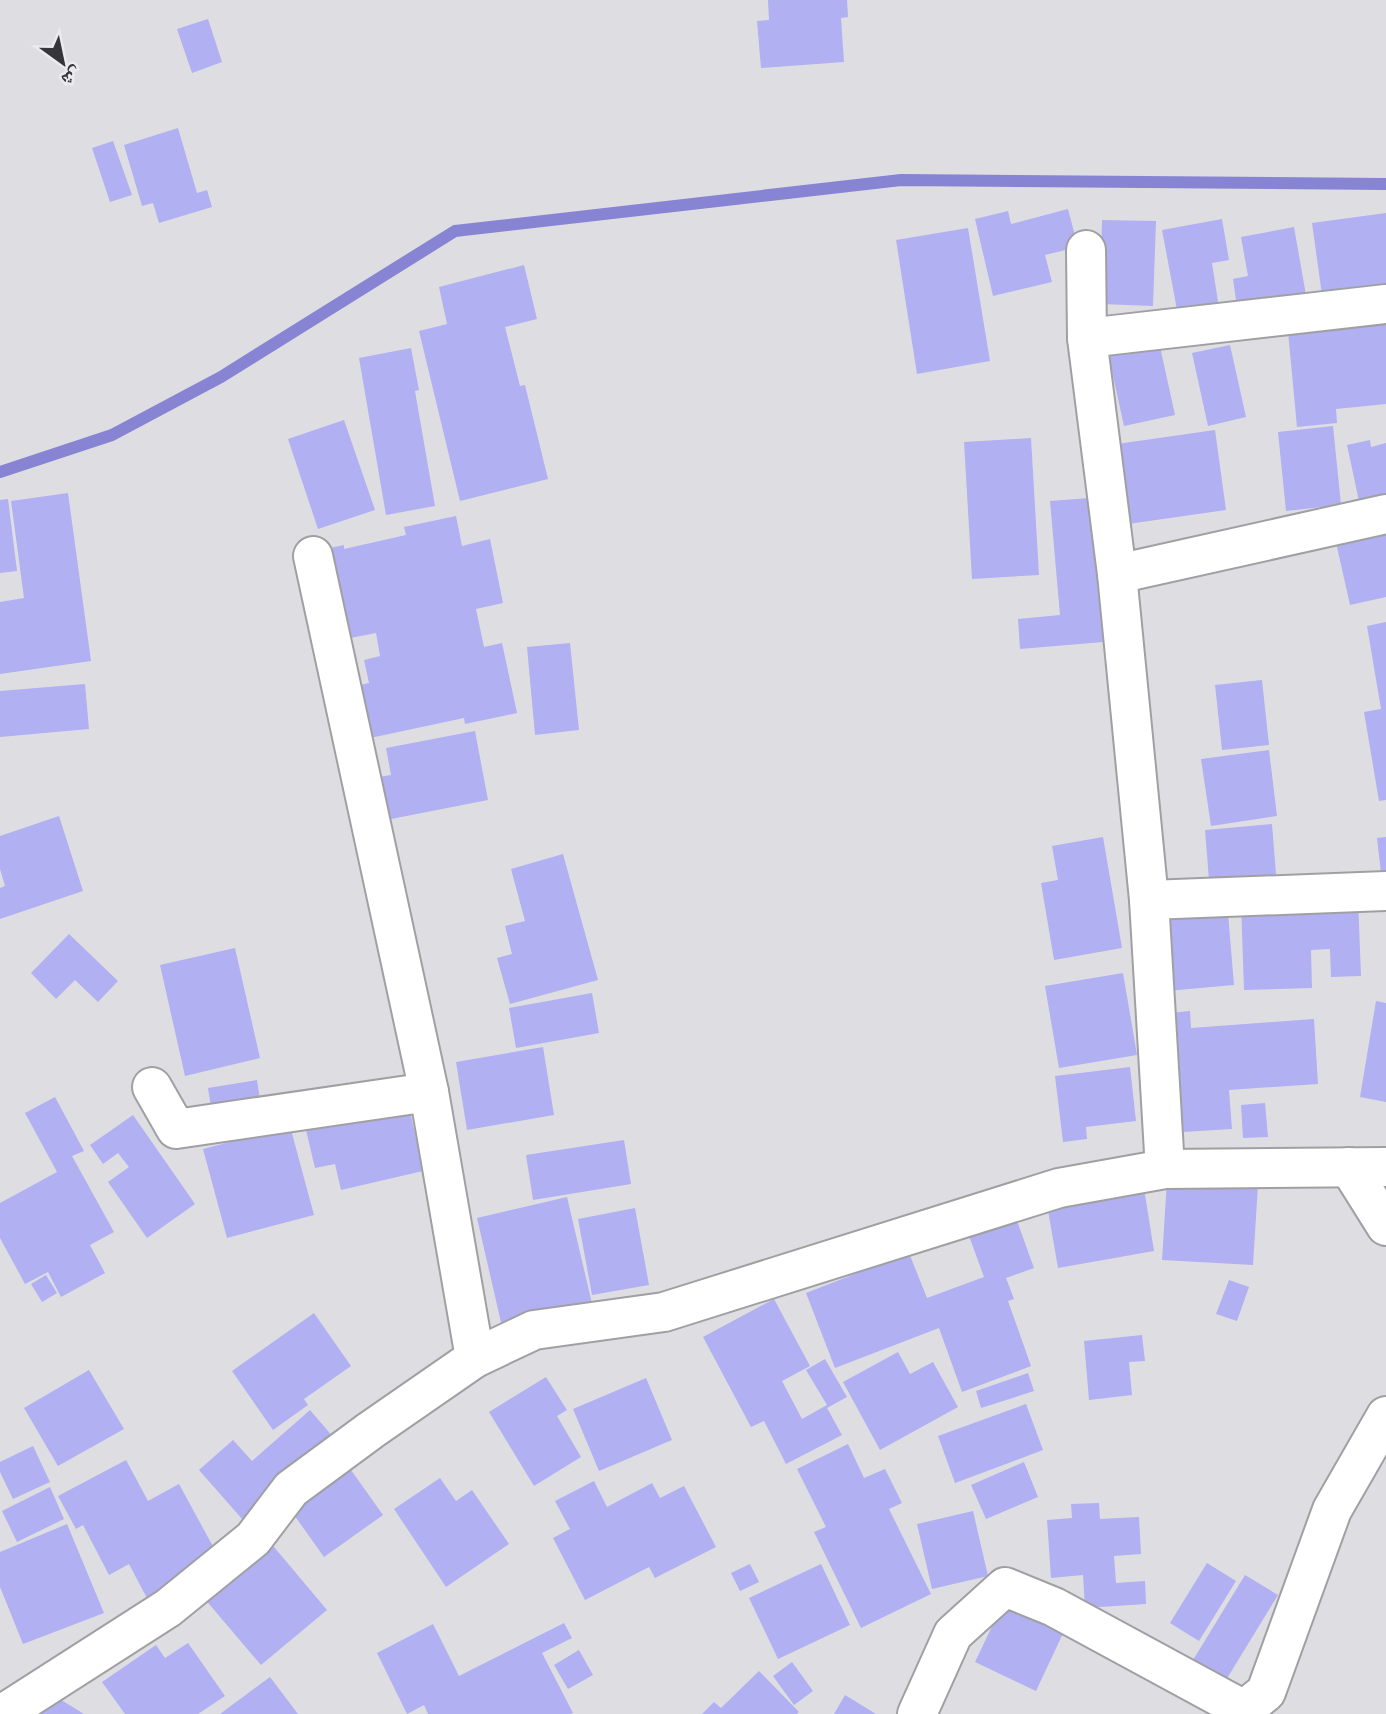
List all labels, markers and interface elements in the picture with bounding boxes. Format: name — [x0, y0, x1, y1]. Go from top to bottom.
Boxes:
north arrow — [28, 28, 98, 98]
text: ش — [57, 61, 87, 93]

